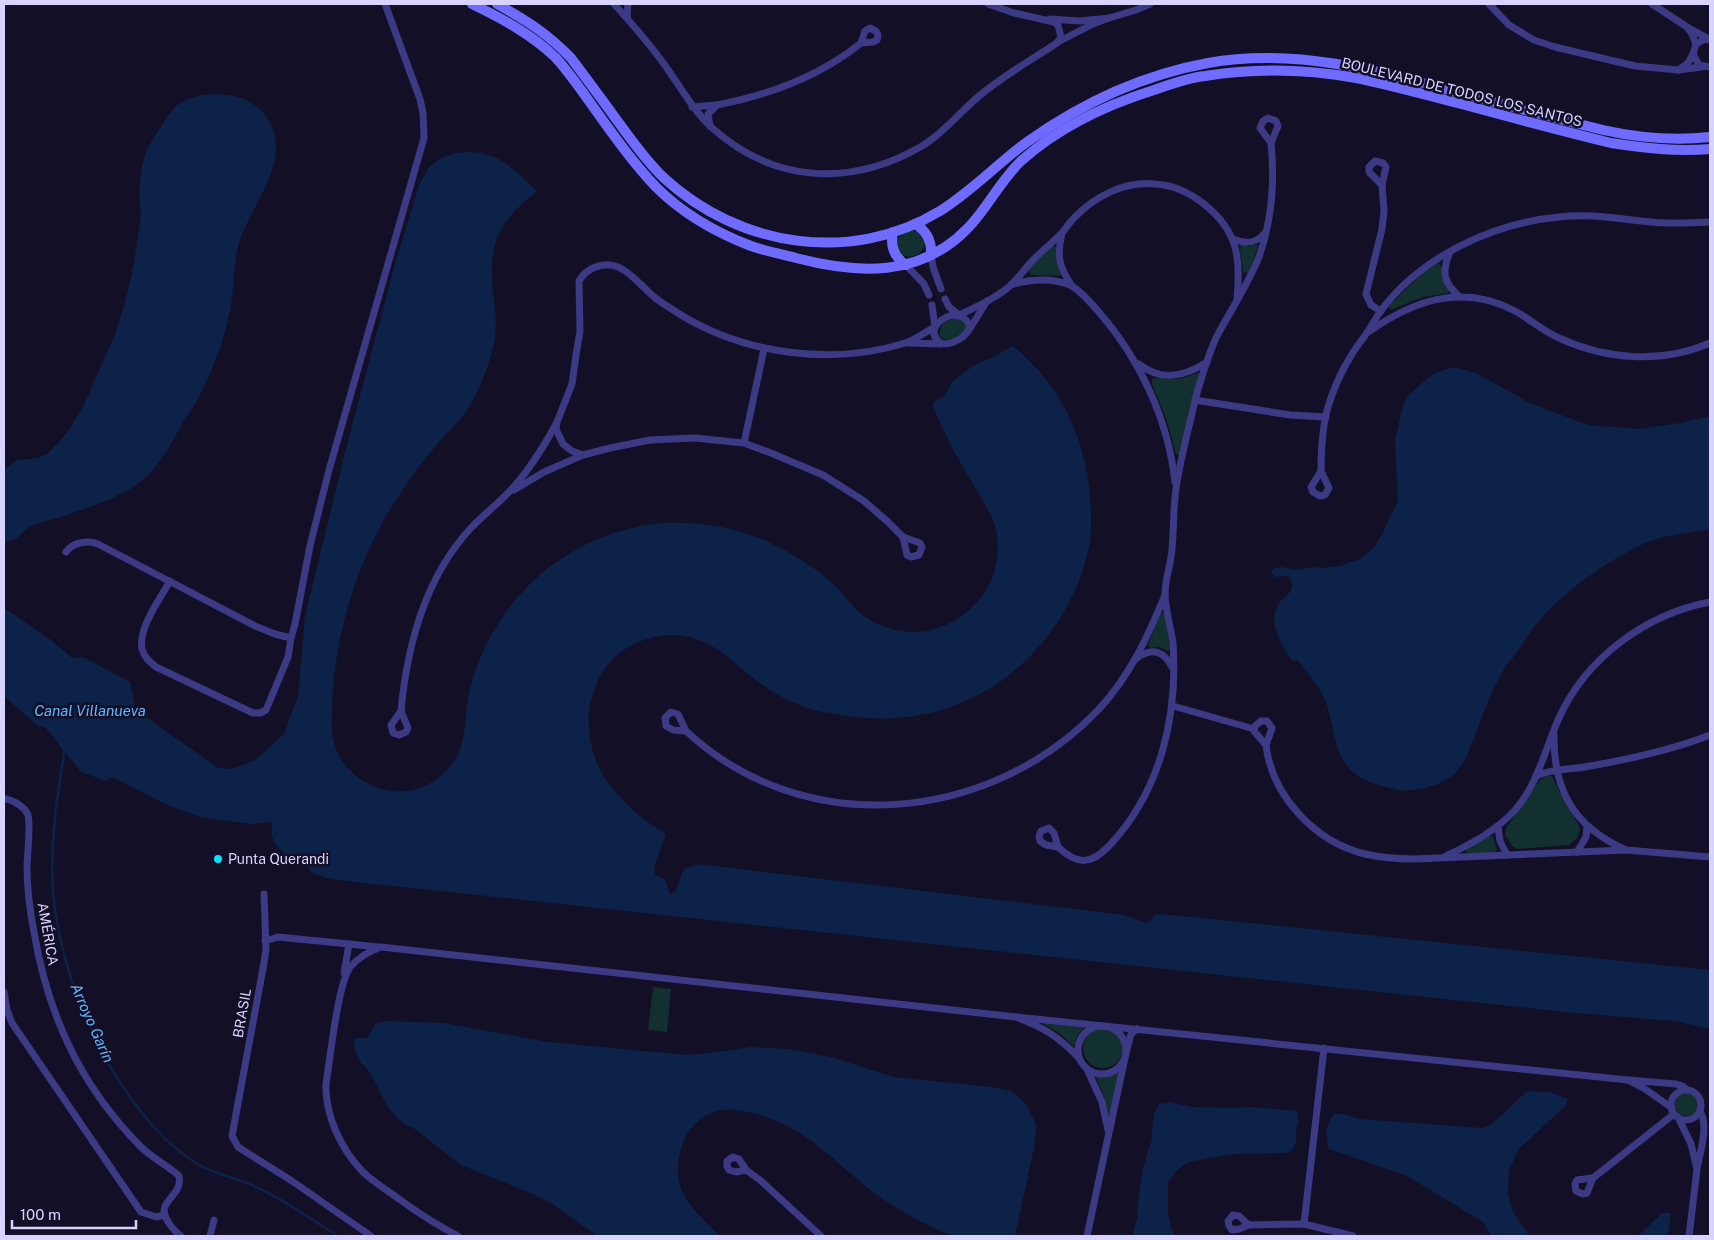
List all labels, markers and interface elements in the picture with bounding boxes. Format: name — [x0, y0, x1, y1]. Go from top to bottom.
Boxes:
street label: BOULEVARD DE TODOS LOS SANTOS — [1340, 54, 1584, 130]
water label: Canal Villanueva — [34, 702, 146, 719]
place label: Punta Querandi — [228, 851, 329, 867]
marker: Punta Querandi — [212, 853, 224, 865]
street label: AMÉRICA — [35, 901, 62, 967]
water label: Arroyo Garín — [67, 980, 118, 1065]
street label: BRASIL — [230, 987, 254, 1039]
scale bar — [12, 1198, 136, 1230]
text: 100 m — [20, 1206, 61, 1223]

